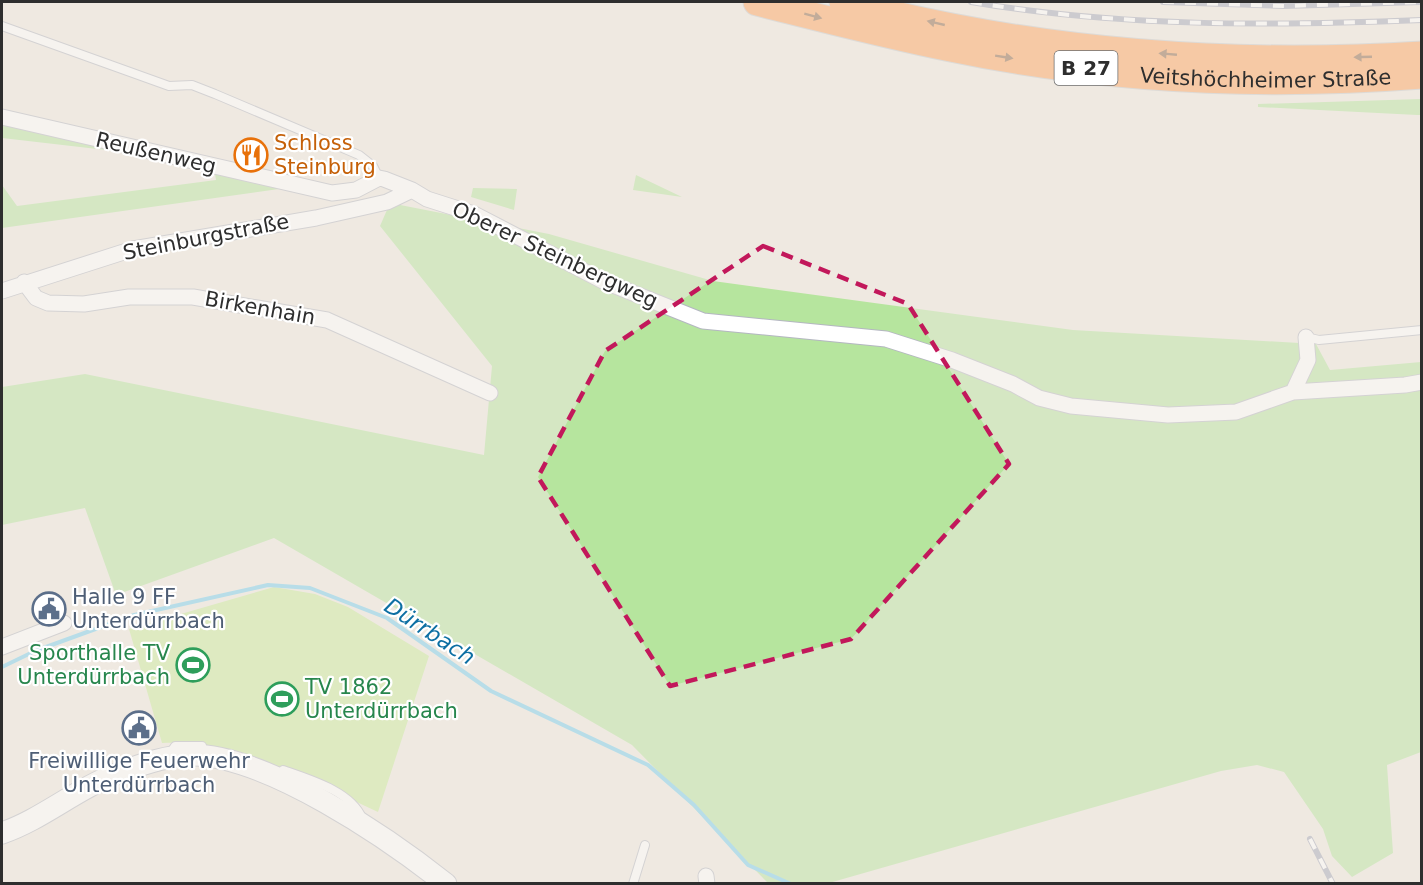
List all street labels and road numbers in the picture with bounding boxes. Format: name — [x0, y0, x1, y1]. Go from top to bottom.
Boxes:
road number: B 27 — [1054, 51, 1118, 85]
street label: Veitshöchheimer Straße — [1139, 63, 1392, 93]
street label: Reußenweg — [93, 127, 219, 179]
street label: Oberer Steinbergweg — [448, 197, 662, 313]
street label: Steinburgstraße — [121, 209, 291, 265]
street label: Birkenhain — [203, 286, 317, 330]

